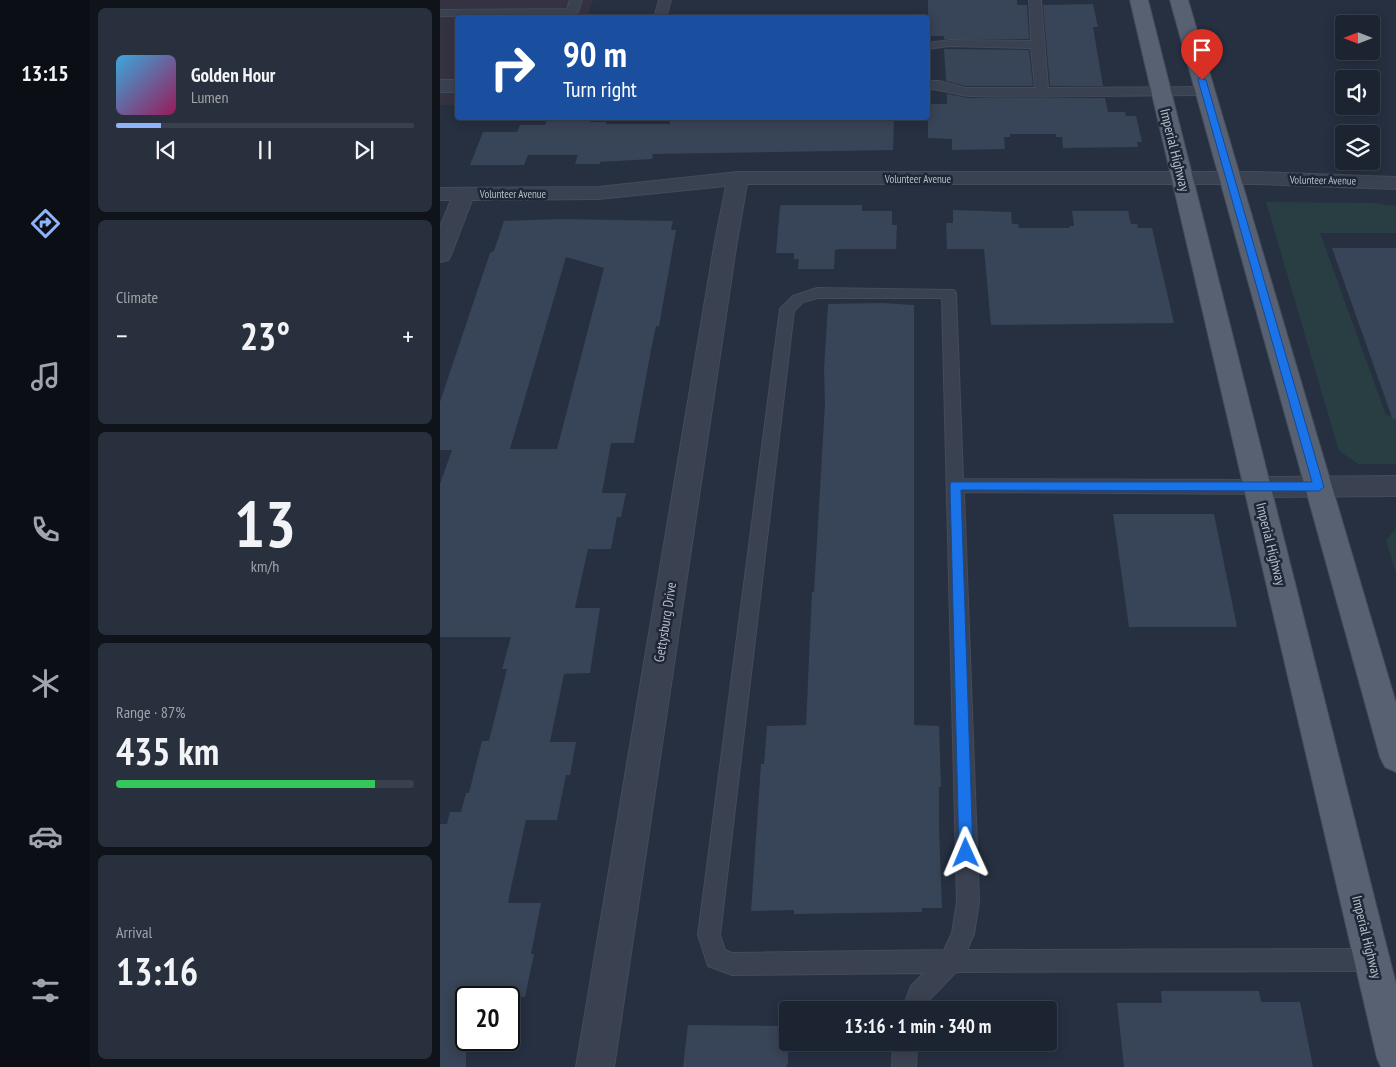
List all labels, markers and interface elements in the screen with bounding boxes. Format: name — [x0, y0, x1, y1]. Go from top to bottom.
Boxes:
north arrow — [1335, 15, 1380, 60]
map controls — [1335, 15, 1380, 170]
pin — [1181, 29, 1223, 80]
text: 90 m — [563, 31, 627, 77]
icon: right — [480, 35, 545, 100]
icon: arrive — [1188, 36, 1216, 64]
text: 13:15 — [21, 59, 69, 87]
text: Golden Hour — [191, 63, 275, 87]
button: sound — [1335, 70, 1380, 115]
text: Turn right — [563, 75, 637, 103]
text: Lumen — [191, 87, 228, 107]
street label: Imperial Highway — [1156, 107, 1194, 194]
button: layers — [1335, 125, 1380, 170]
icon: previous — [152, 136, 180, 164]
icon: pause — [251, 136, 279, 164]
icon: next — [350, 136, 378, 164]
street label: Volunteer Avenue — [884, 172, 952, 186]
street label: Volunteer Avenue — [1289, 172, 1357, 188]
street label: Volunteer Avenue — [479, 187, 547, 201]
icon: directions — [28, 206, 63, 241]
text: Climate — [116, 287, 158, 307]
text: 23° — [240, 311, 290, 360]
text: − — [116, 317, 128, 354]
text: + — [402, 317, 414, 354]
icon: music — [28, 359, 63, 394]
text: 13 — [234, 481, 296, 565]
street label: Imperial Highway — [1252, 501, 1290, 588]
icon: phone — [28, 512, 63, 547]
text: km/h — [251, 556, 279, 576]
street label: Gettysburg Drive — [650, 581, 680, 663]
icon: climate — [28, 666, 63, 701]
text: Range · 87% — [116, 702, 185, 722]
text: 435 km — [116, 726, 219, 775]
icon: car — [28, 819, 63, 854]
position arrow — [939, 826, 991, 878]
street label: Imperial Highway — [1348, 894, 1386, 981]
text: Arrival — [116, 922, 152, 942]
text: 13:16 — [116, 946, 198, 995]
icon: filters — [28, 973, 63, 1008]
speed limit sign: 20 — [455, 986, 520, 1051]
text: 13:16 · 1 min · 340 m — [845, 1014, 991, 1038]

